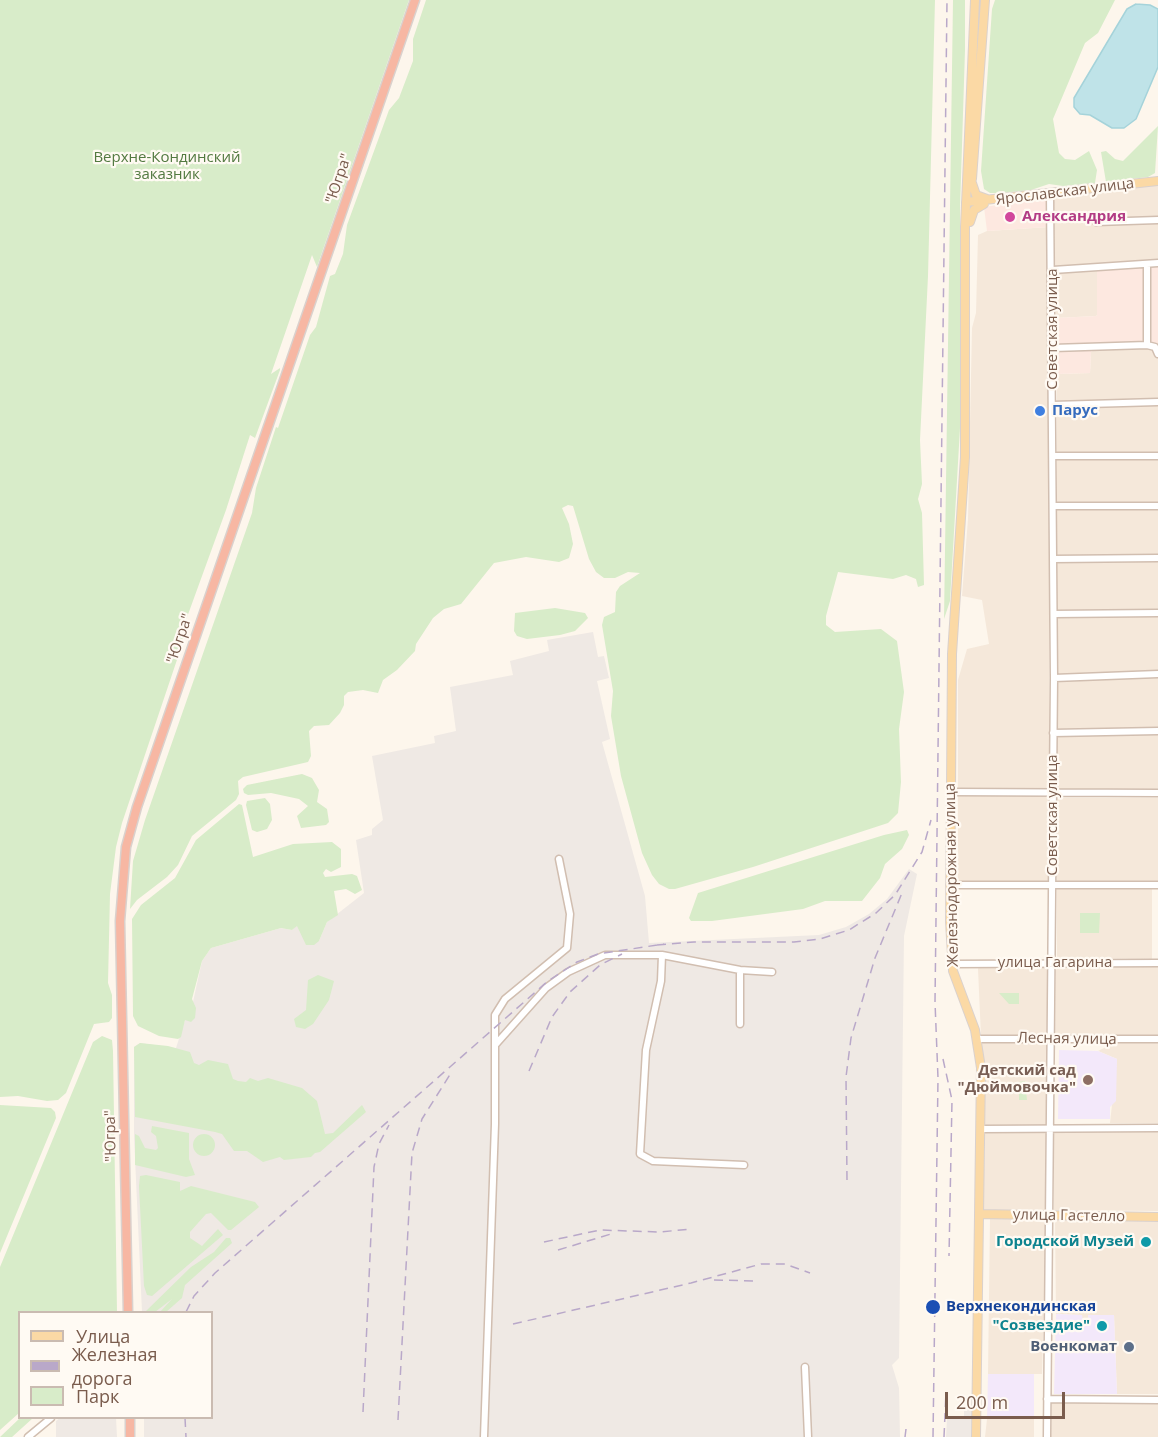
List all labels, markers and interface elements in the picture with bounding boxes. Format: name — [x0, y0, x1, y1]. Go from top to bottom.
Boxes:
park label: Верхне-Кондинский заказник — [93, 149, 241, 184]
street label: "Югра" — [322, 152, 356, 206]
street label: Ярославская улица — [995, 175, 1135, 209]
place label: Александрия — [1022, 208, 1126, 226]
marker: Александрия — [1003, 210, 1017, 224]
street label: Советская улица — [1044, 268, 1062, 390]
place label: Парус — [1052, 402, 1098, 420]
marker: Парус — [1033, 404, 1047, 418]
street label: "Югра" — [163, 612, 197, 666]
street label: Советская улица — [1044, 754, 1062, 876]
street label: Железнодорожная улица — [941, 783, 963, 967]
street label: улица Гагарина — [998, 954, 1112, 972]
street label: Лесная улица — [1017, 1029, 1117, 1049]
place label: Детский сад "Дюймовочка" — [958, 1062, 1076, 1097]
marker: Детский сад "Дюймовочка" — [1081, 1073, 1095, 1087]
street label: "Югра" — [102, 1110, 120, 1162]
street label: улица Гастелло — [1013, 1206, 1125, 1226]
place label: Городской Музей — [996, 1233, 1134, 1251]
marker: Городской Музей — [1139, 1235, 1153, 1249]
marker: Верхнекондинская — [924, 1298, 942, 1316]
place label: Верхнекондинская — [946, 1298, 1096, 1316]
legend — [18, 1311, 213, 1419]
place label: "Созвездие" — [992, 1317, 1090, 1335]
marker: "Созвездие" — [1095, 1319, 1109, 1333]
text: Улица — [76, 1324, 130, 1348]
place label: Военкомат — [1030, 1338, 1117, 1356]
marker: Военкомат — [1122, 1340, 1136, 1354]
text: Железная дорога — [72, 1342, 157, 1390]
scale bar — [948, 1380, 1068, 1418]
text: Парк — [76, 1384, 119, 1408]
text: 200 m — [956, 1390, 1008, 1414]

